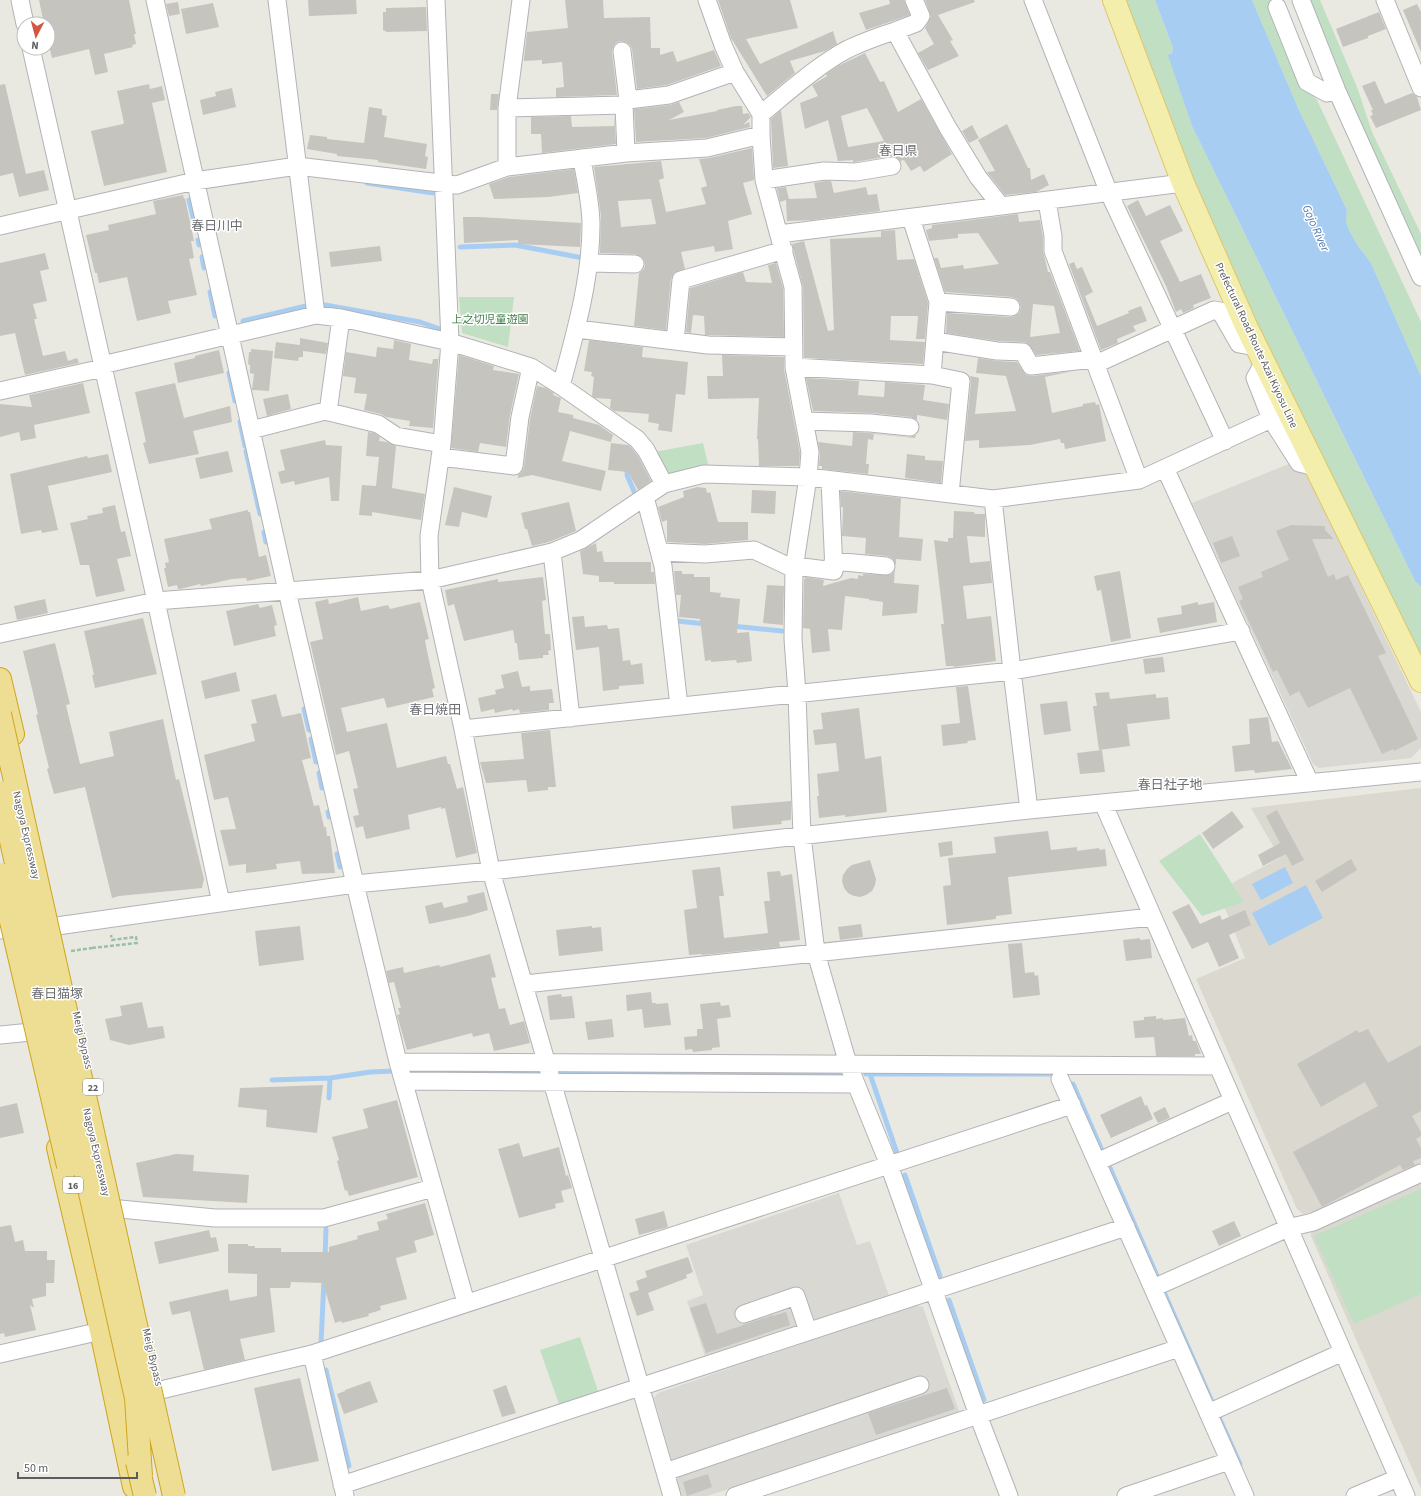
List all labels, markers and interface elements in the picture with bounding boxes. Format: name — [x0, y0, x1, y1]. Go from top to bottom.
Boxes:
north arrow — [16, 16, 56, 56]
text: N — [31, 38, 39, 53]
district label: 春日県 — [878, 142, 918, 160]
water label: Gojo River — [1298, 202, 1334, 255]
district label: 春日川中 — [191, 217, 243, 235]
street label: Prefectural Road Route Azai Kiyosu Line — [1211, 260, 1302, 431]
park label: 上之切児童遊園 — [452, 312, 529, 327]
district label: 春日焼田 — [409, 701, 461, 719]
district label: 春日社子地 — [1137, 776, 1203, 794]
street label: Nagoya Expressway — [9, 790, 44, 881]
district label: 春日猫塚 — [31, 985, 83, 1003]
street label: Meigi Bypass — [69, 1010, 97, 1071]
road number: 22 — [83, 1079, 103, 1095]
street label: Nagoya Expressway — [79, 1107, 114, 1198]
road number: 16 — [63, 1177, 83, 1193]
street label: Meigi Bypass — [139, 1327, 167, 1388]
scale bar — [18, 1454, 137, 1480]
text: 50 m — [24, 1460, 48, 1477]

